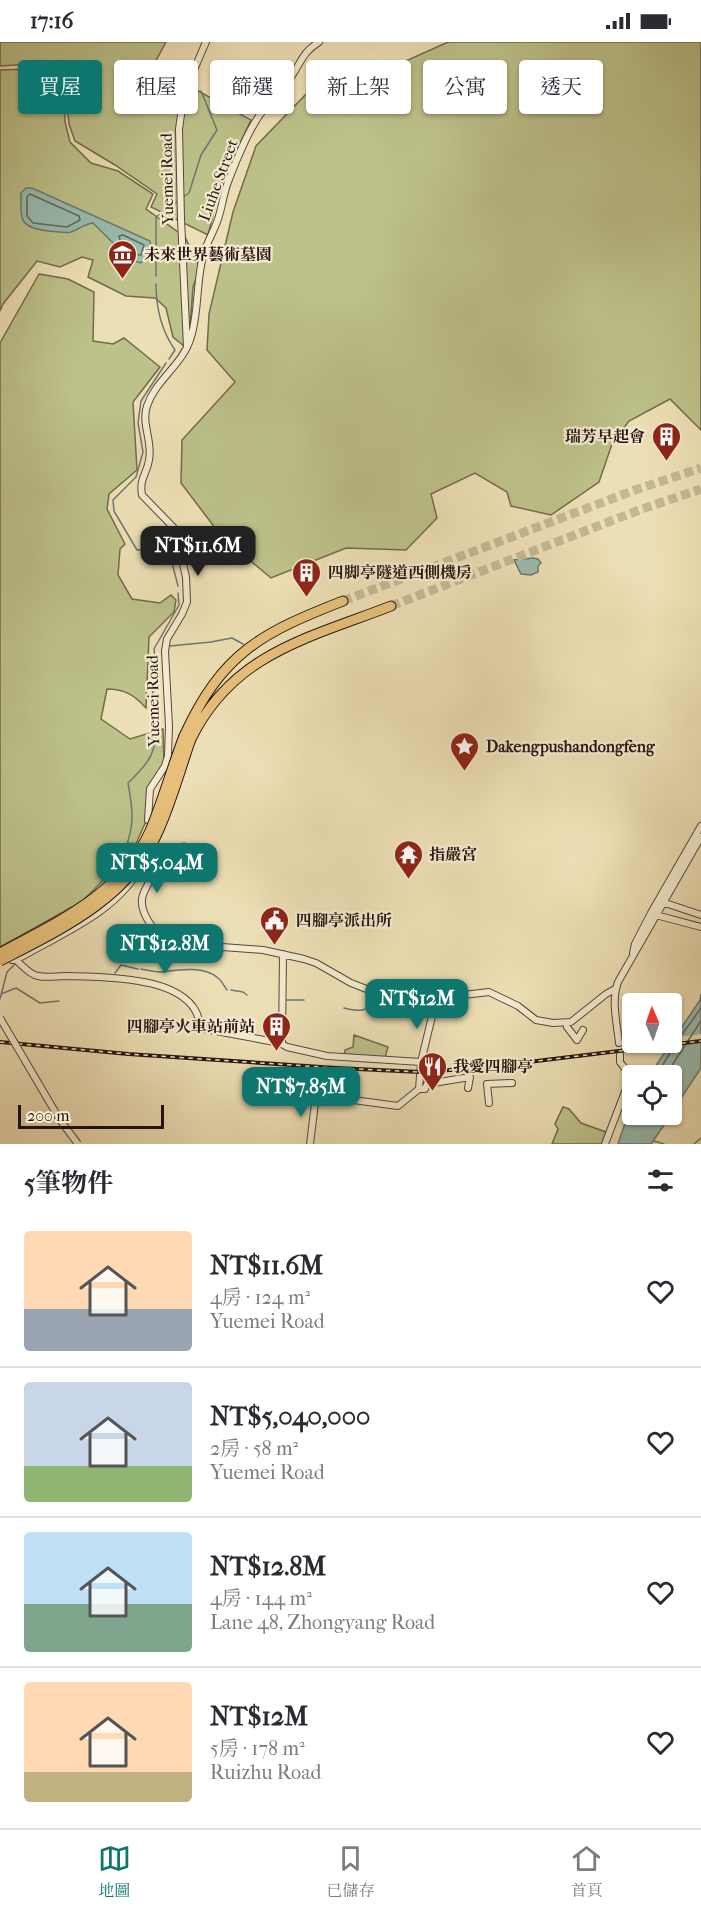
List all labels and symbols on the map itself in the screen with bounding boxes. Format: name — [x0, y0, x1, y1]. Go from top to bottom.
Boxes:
street label: Yuemei Road — [157, 133, 177, 226]
street label: Liuhe Street — [194, 136, 242, 224]
museum icon: 未來世界藝術墓園 — [107, 238, 139, 280]
place label: 未來世界藝術墓園 — [144, 245, 272, 264]
building icon: 瑞芳早起會 — [650, 420, 682, 462]
place label: 瑞芳早起會 — [565, 427, 645, 446]
pin: NT$11.6M — [136, 526, 260, 577]
building icon: 四脚亭隧道西側機房 — [291, 556, 323, 598]
place label: 四脚亭隧道西側機房 — [328, 563, 472, 582]
street label: Yuemei Road — [143, 655, 163, 748]
place icon: Dakengpushandongfeng — [449, 730, 481, 772]
place label: Dakengpushandongfeng — [486, 737, 655, 757]
temple icon: 指嚴宮 — [392, 838, 424, 880]
pin: NT$5.04M — [95, 843, 219, 894]
place label: 指嚴宮 — [429, 845, 477, 864]
public building icon: 四腳亭派出所 — [259, 904, 291, 946]
place label: 四腳亭派出所 — [296, 911, 392, 930]
pin: NT$12.8M — [103, 924, 227, 975]
pin: NT$12M — [368, 979, 466, 1030]
north arrow — [622, 993, 682, 1053]
building icon: 四腳亭火車站前站 — [260, 1010, 292, 1052]
place label: 四腳亭火車站前站 — [127, 1017, 255, 1036]
restaurant icon: 我愛四腳亭 — [416, 1050, 448, 1092]
place label: 我愛四腳亭 — [453, 1057, 533, 1076]
pin: NT$7.85M — [239, 1067, 363, 1118]
scale bar — [18, 1102, 164, 1130]

